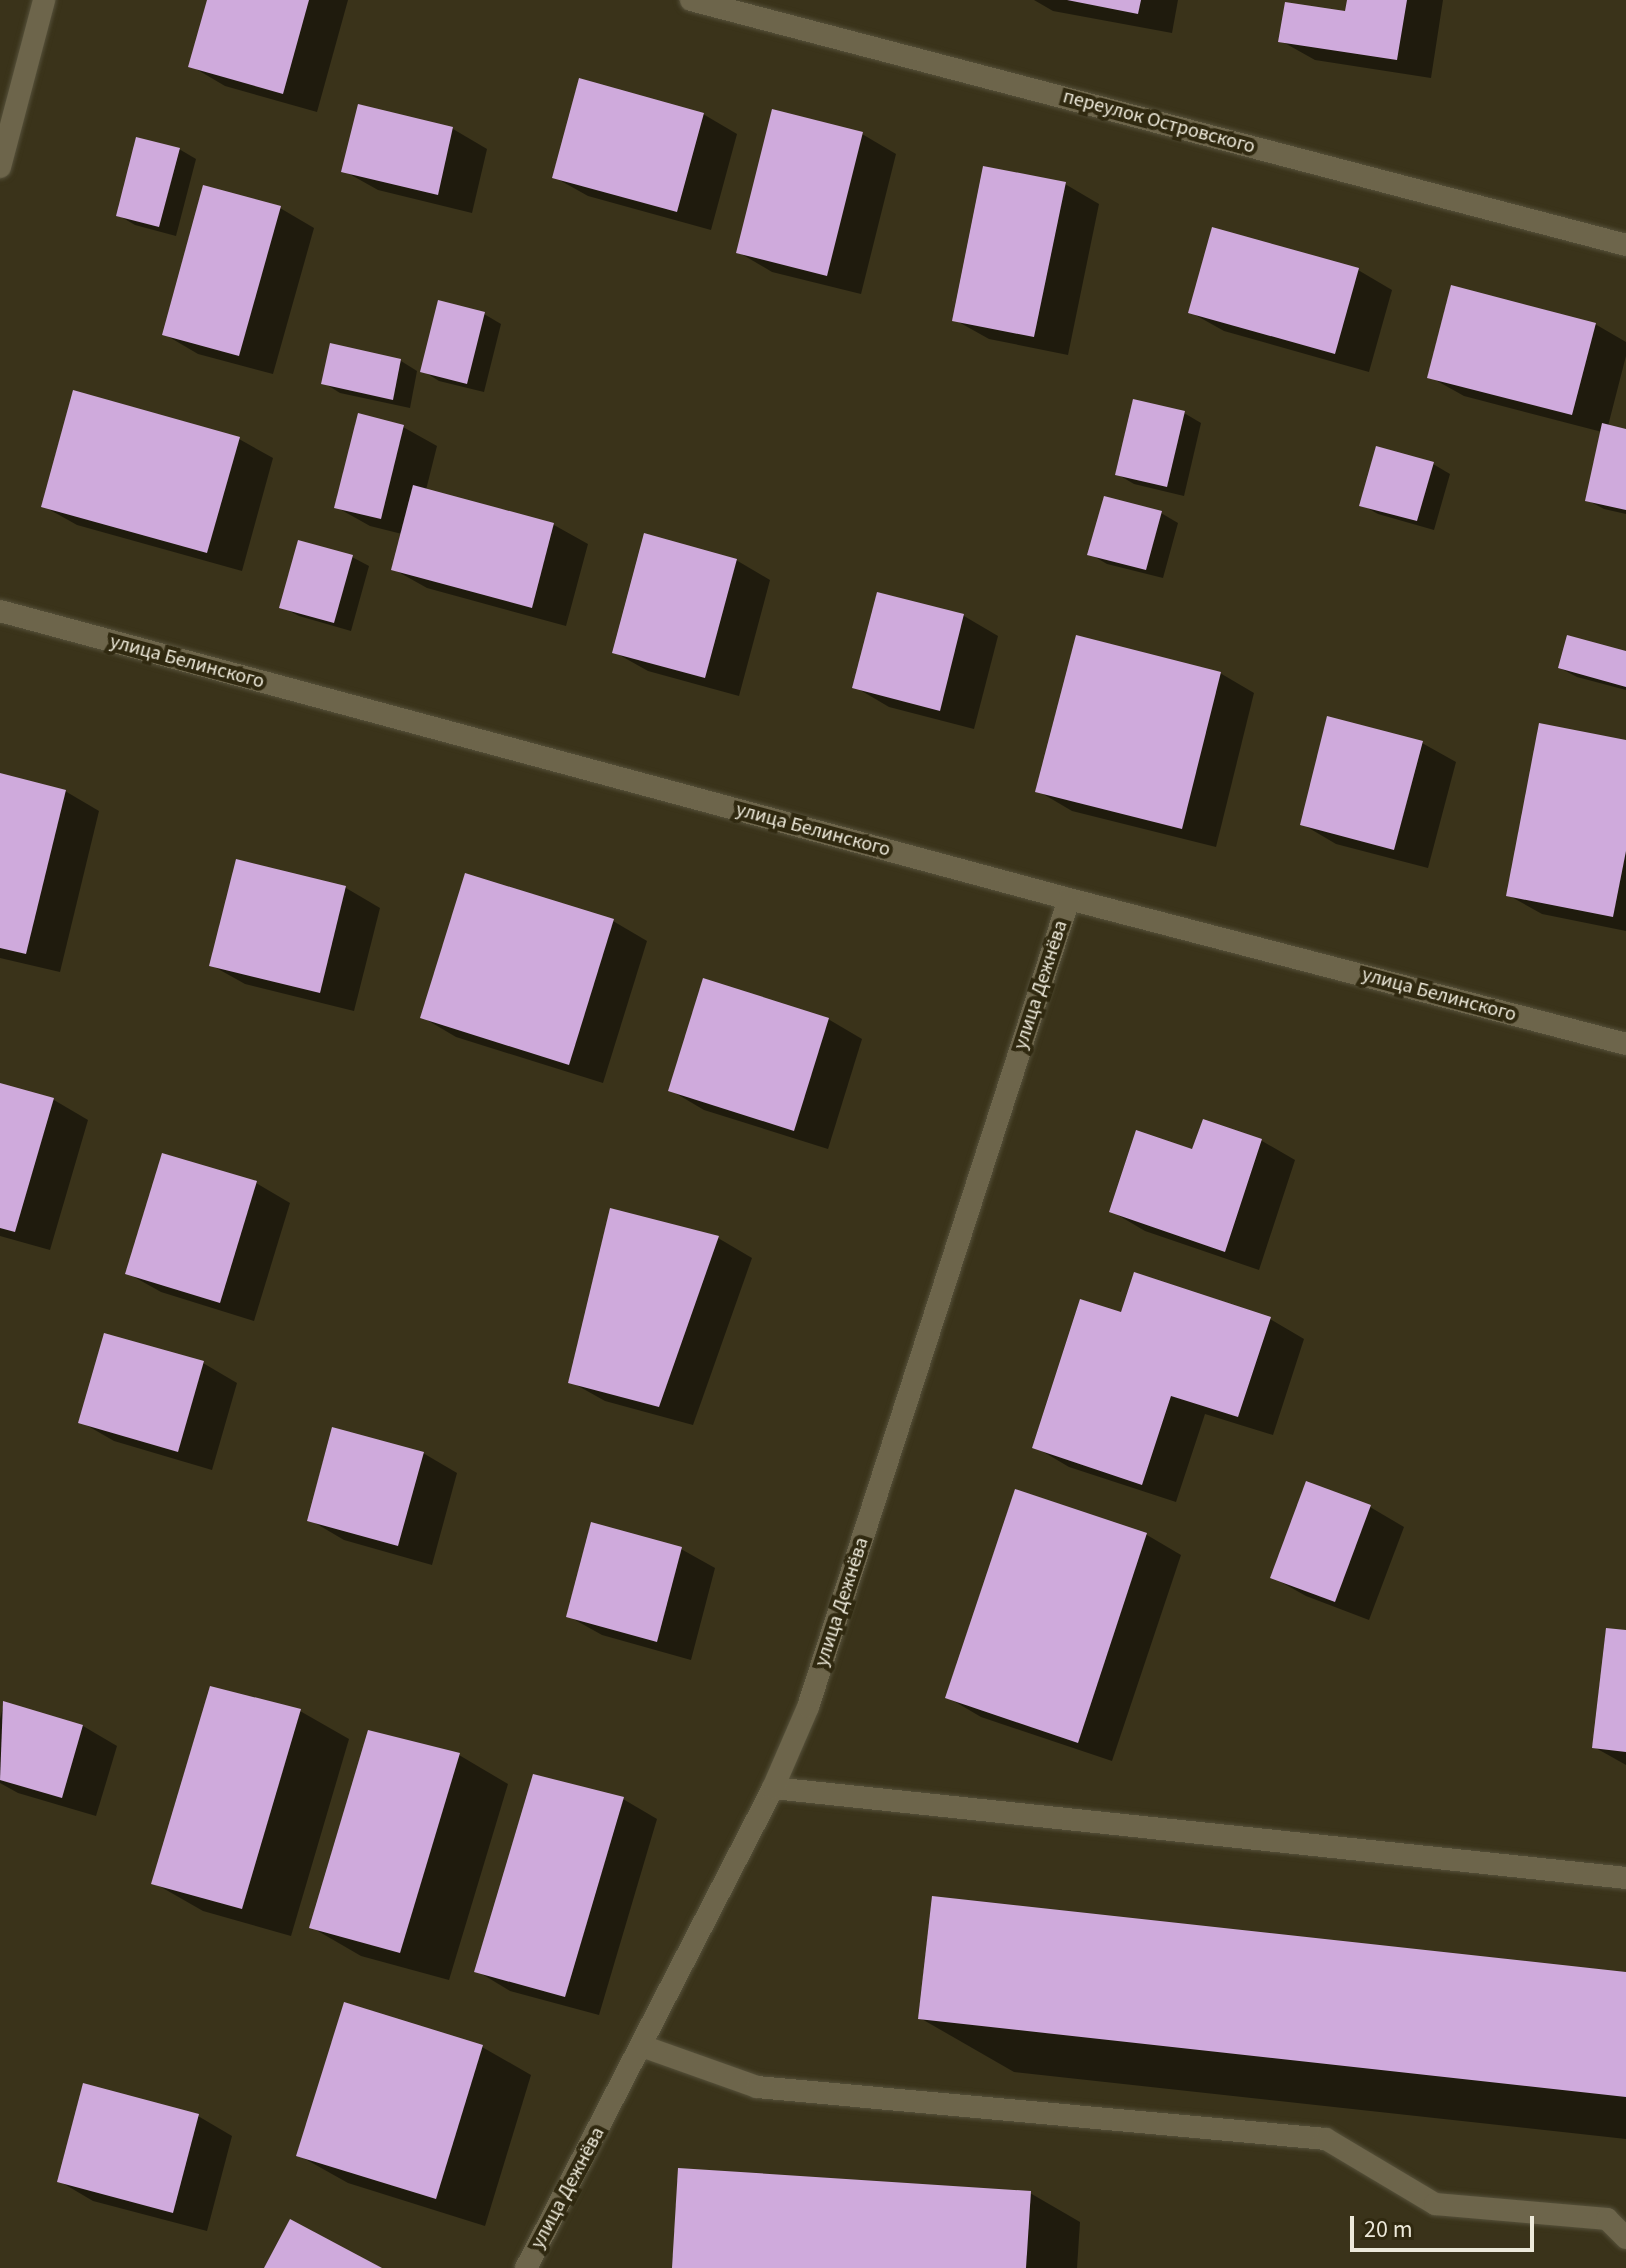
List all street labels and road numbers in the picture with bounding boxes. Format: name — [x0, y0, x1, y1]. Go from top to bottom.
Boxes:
street label: переулок Островского — [1060, 85, 1258, 159]
street label: улица Белинского — [107, 630, 267, 694]
street label: улица Белинского — [733, 798, 893, 862]
street label: улица Дежнёва — [1009, 917, 1073, 1053]
street label: улица Белинского — [1359, 963, 1519, 1027]
street label: улица Дежнёва — [810, 1534, 874, 1670]
street label: улица Дежнёва — [526, 2123, 610, 2253]

